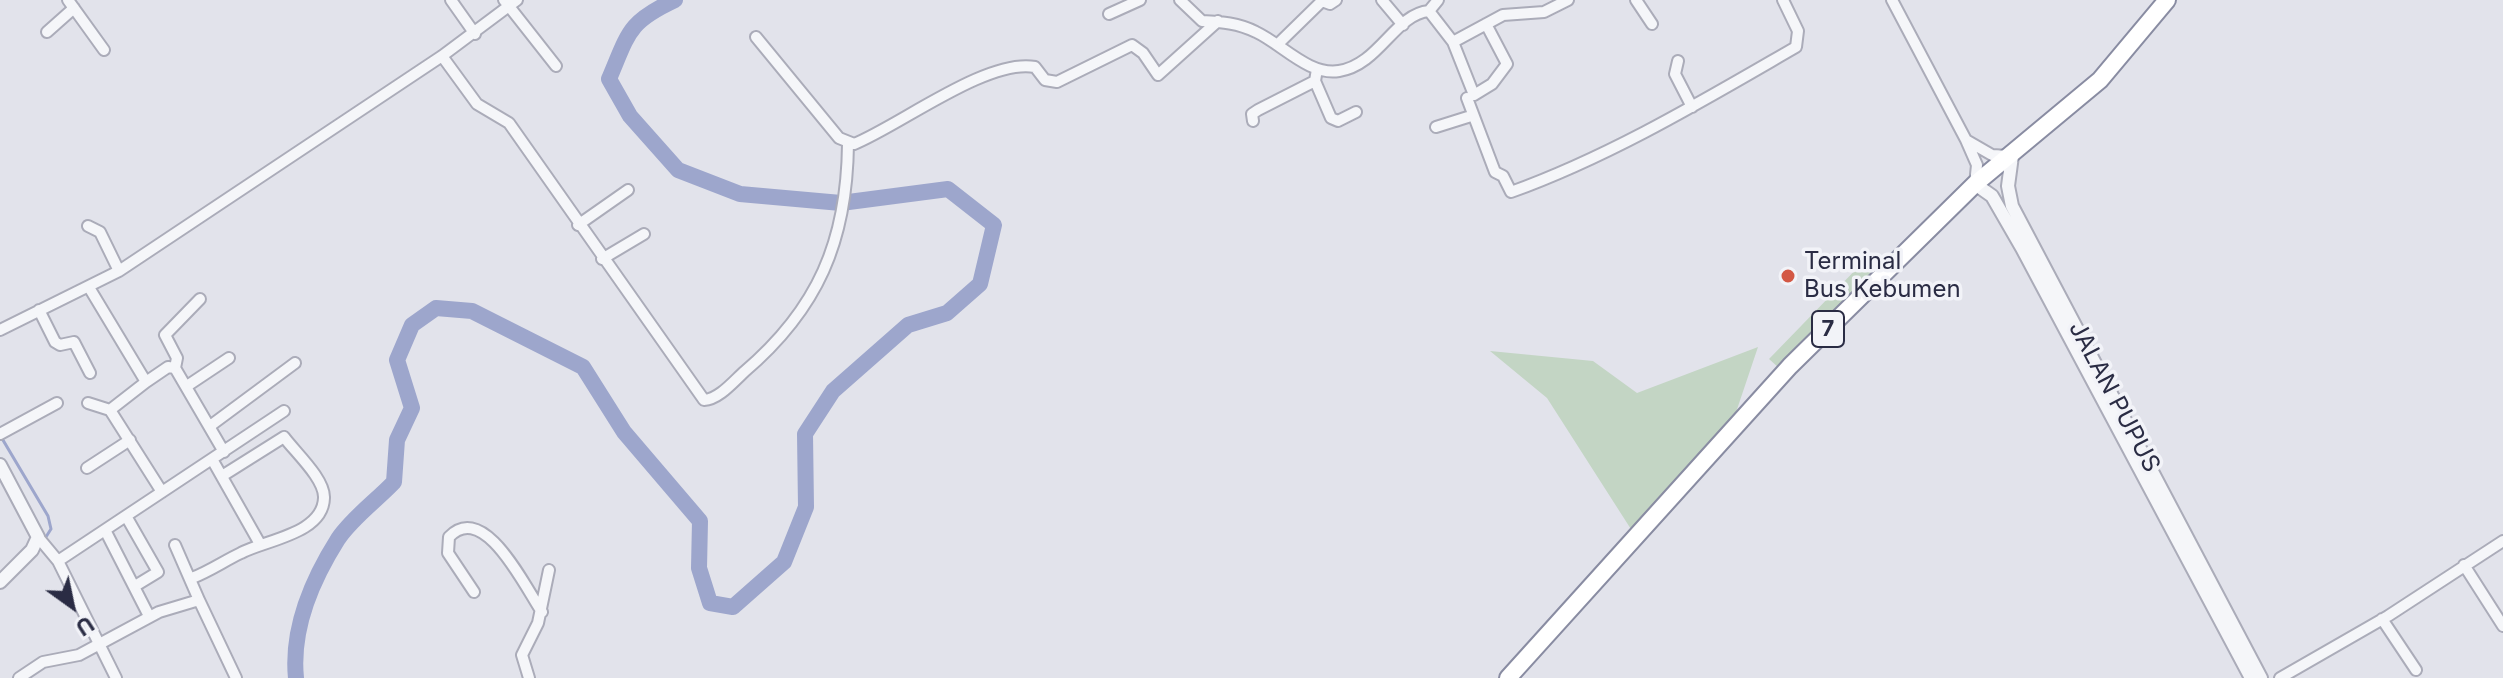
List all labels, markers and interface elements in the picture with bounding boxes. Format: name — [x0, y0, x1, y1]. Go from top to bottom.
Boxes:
place label: Terminal Bus Kebumen — [1804, 248, 1961, 304]
marker: Terminal Bus Kebumen — [1779, 267, 1797, 285]
road number: 7 — [1812, 311, 1844, 347]
street label: JALAN PUPUS — [2062, 317, 2166, 477]
north arrow — [32, 566, 112, 646]
text: U — [71, 611, 99, 641]

